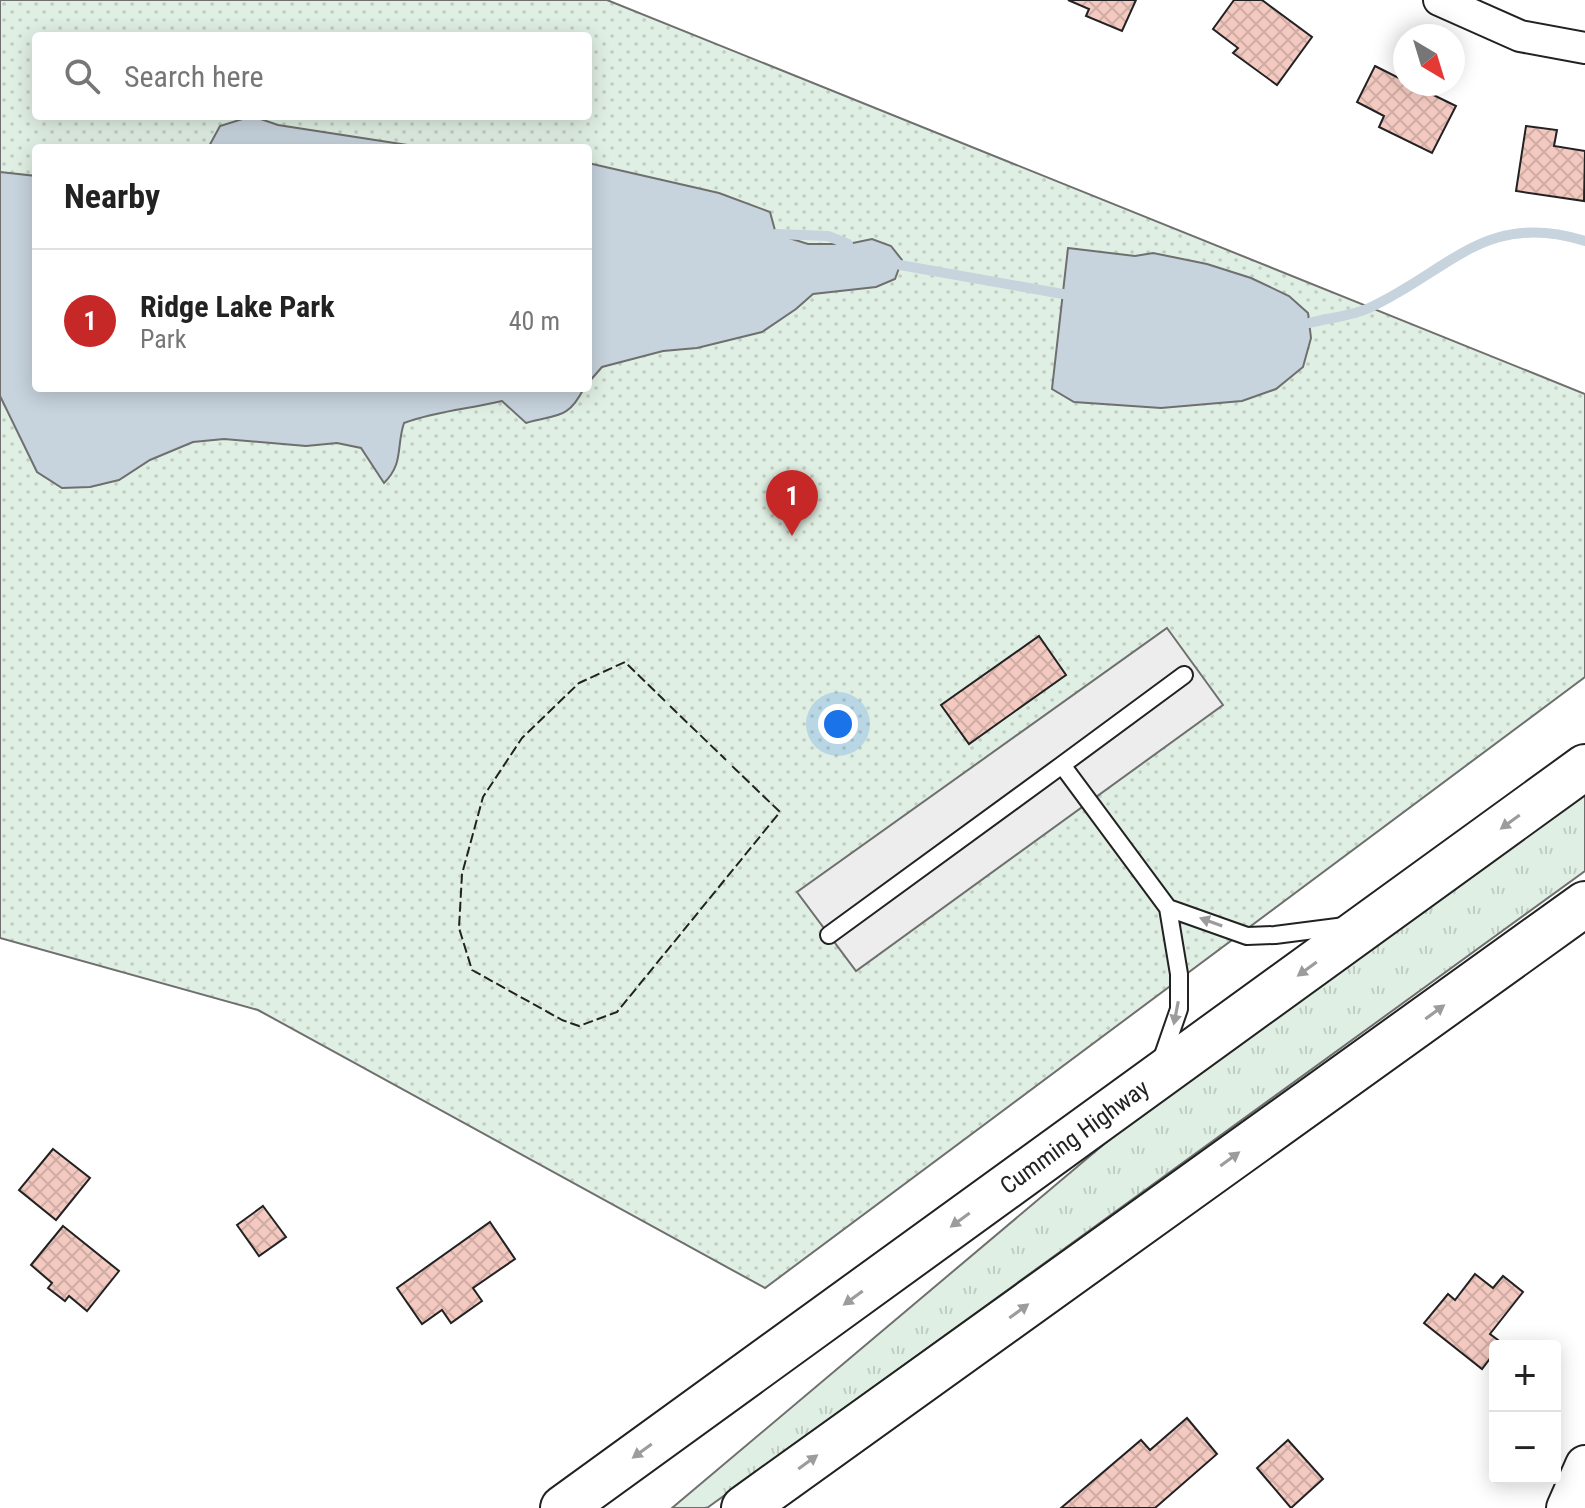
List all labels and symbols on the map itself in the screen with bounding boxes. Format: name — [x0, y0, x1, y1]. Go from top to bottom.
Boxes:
north arrow — [1393, 24, 1465, 96]
pin: 1 — [766, 470, 818, 536]
your location — [818, 704, 858, 744]
one-way arrow — [1500, 813, 1520, 829]
one-way arrow — [1199, 915, 1223, 928]
one-way arrow — [1296, 961, 1317, 976]
one-way arrow — [1169, 1000, 1182, 1025]
one-way arrow — [1425, 1005, 1446, 1020]
street label: Cumming Highway — [995, 1074, 1154, 1200]
one-way arrow — [1219, 1151, 1241, 1167]
one-way arrow — [949, 1212, 971, 1228]
one-way arrow — [842, 1290, 863, 1305]
one-way arrow — [1008, 1304, 1029, 1319]
one-way arrow — [631, 1443, 653, 1459]
one-way arrow — [797, 1455, 818, 1471]

